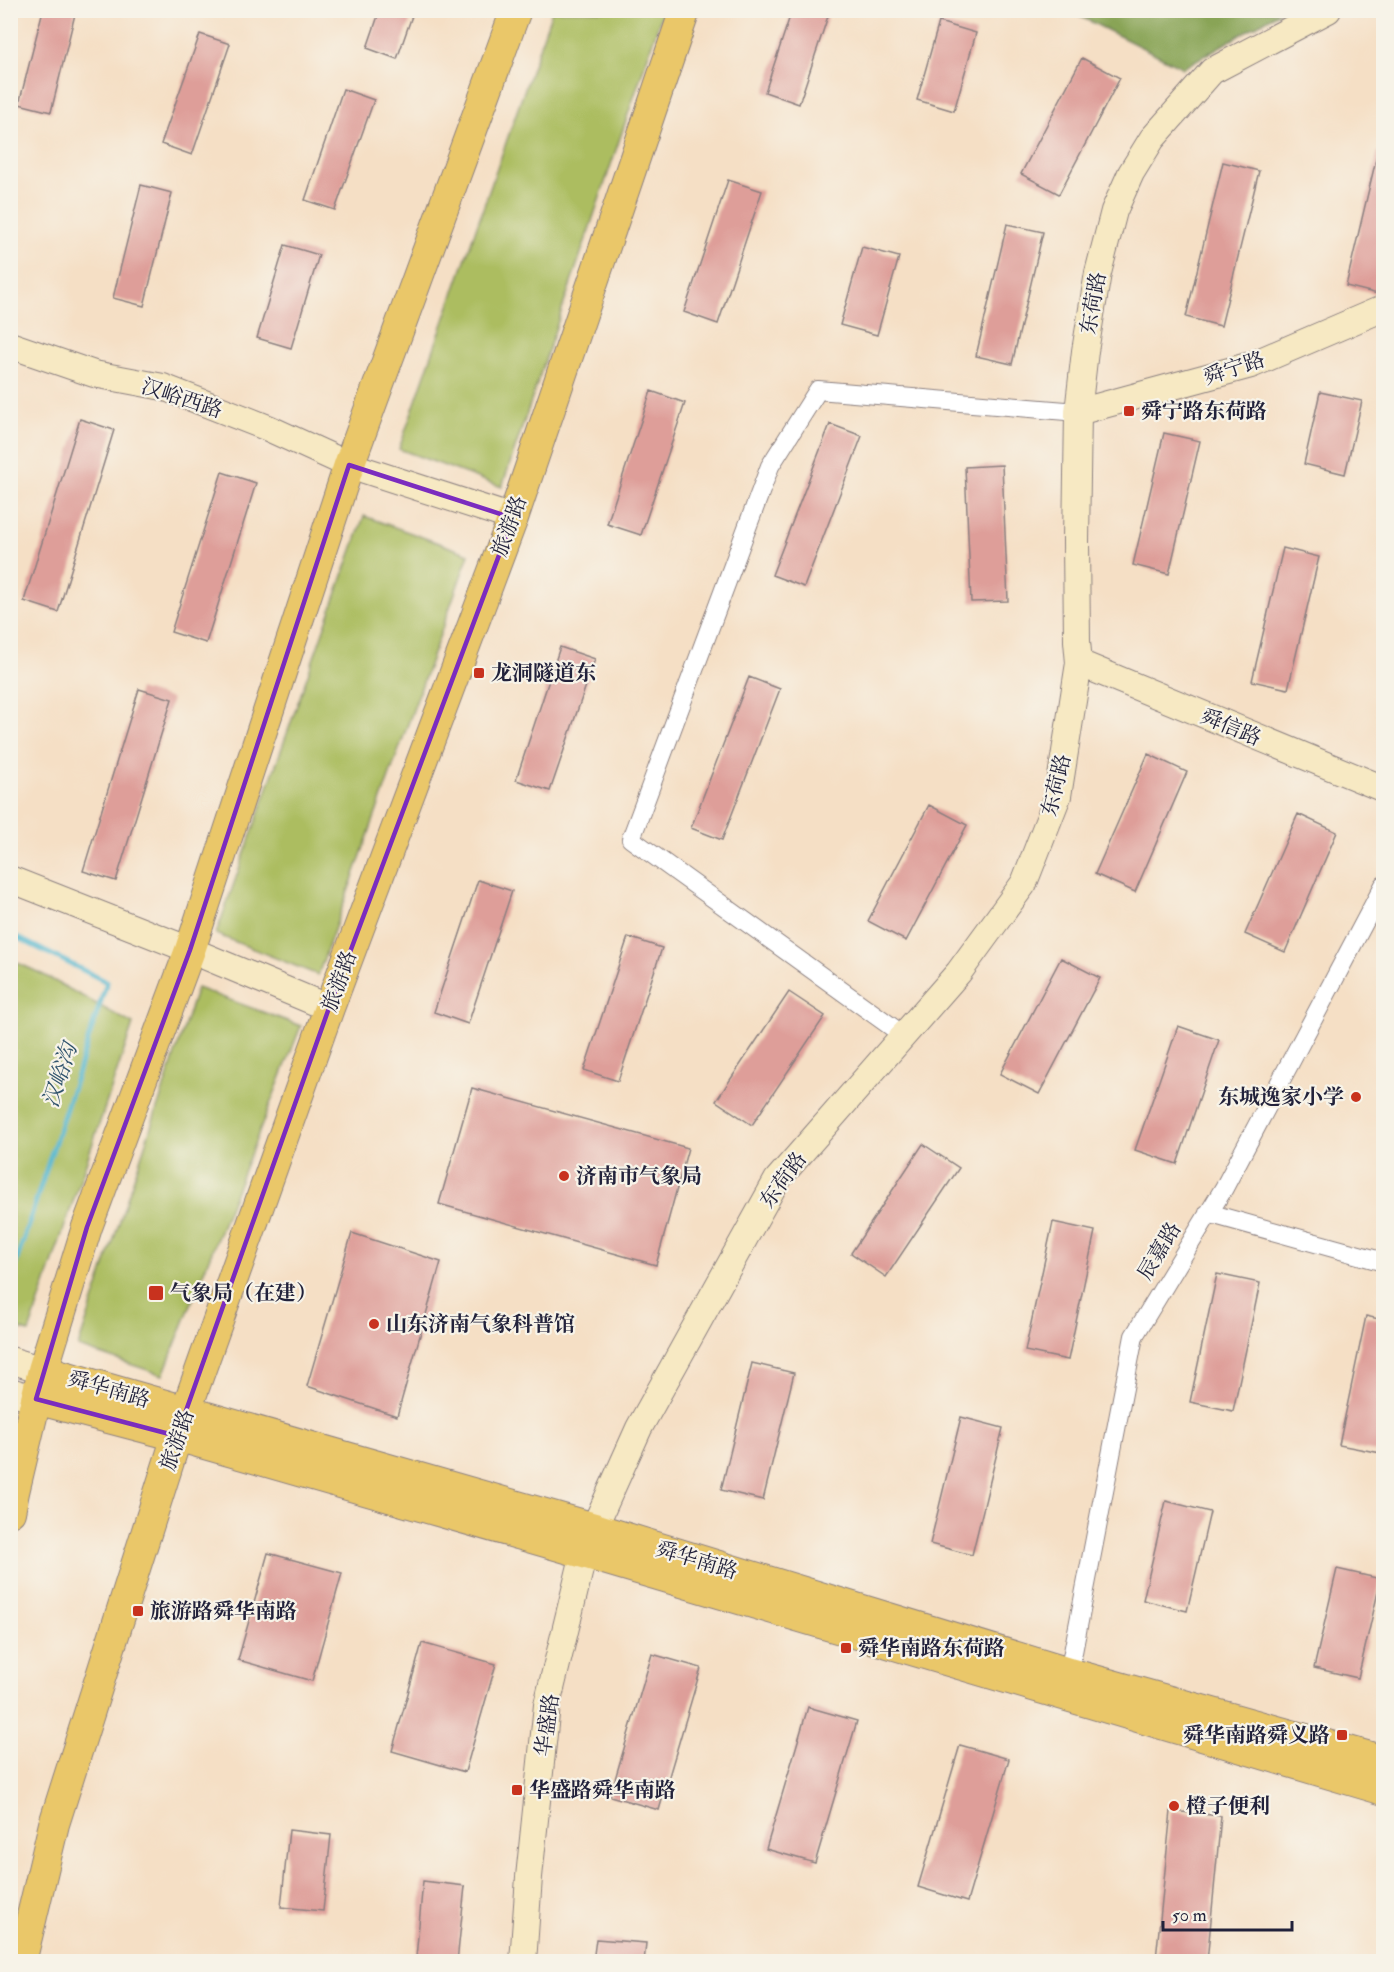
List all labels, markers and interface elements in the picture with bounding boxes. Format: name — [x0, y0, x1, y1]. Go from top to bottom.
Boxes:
street label: 东荷路 — [1075, 270, 1112, 336]
street label: 舜宁路 — [1200, 346, 1268, 391]
street label: 汉峪西路 — [138, 373, 226, 424]
place label: 舜宁路东荷路 — [1141, 398, 1267, 425]
marker: 舜宁路东荷路 — [1122, 404, 1136, 418]
street label: 旅游路 — [486, 492, 533, 560]
place label: 龙洞隧道东 — [491, 660, 596, 687]
marker: 龙洞隧道东 — [472, 666, 486, 680]
street label: 舜信路 — [1197, 703, 1265, 752]
street label: 东荷路 — [1036, 751, 1077, 819]
street label: 旅游路 — [316, 947, 363, 1015]
water label: 汉峪沟 — [36, 1037, 84, 1111]
place label: 东城逸家小学 — [1218, 1084, 1344, 1111]
marker: 东城逸家小学 — [1349, 1090, 1363, 1104]
street label: 东荷路 — [754, 1147, 813, 1214]
place label: 济南市气象局 — [576, 1163, 702, 1190]
marker: 济南市气象局 — [557, 1169, 571, 1183]
street label: 辰嘉路 — [1132, 1217, 1187, 1285]
place label: 气象局（在建） — [170, 1280, 317, 1307]
marker: 气象局（在建） — [147, 1284, 165, 1302]
place label: 山东济南气象科普馆 — [386, 1311, 575, 1338]
marker: 山东济南气象科普馆 — [367, 1317, 381, 1331]
street label: 舜华南路 — [65, 1365, 153, 1414]
street label: 旅游路 — [154, 1406, 200, 1474]
street label: 舜华南路 — [653, 1535, 741, 1586]
place label: 旅游路舜华南路 — [150, 1598, 297, 1625]
marker: 旅游路舜华南路 — [131, 1604, 145, 1618]
place label: 舜华南路东荷路 — [858, 1635, 1005, 1662]
marker: 舜华南路东荷路 — [839, 1641, 853, 1655]
street label: 华盛路 — [530, 1692, 565, 1758]
place label: 舜华南路舜义路 — [1183, 1722, 1330, 1749]
marker: 舜华南路舜义路 — [1335, 1728, 1349, 1742]
place label: 华盛路舜华南路 — [529, 1777, 676, 1804]
marker: 华盛路舜华南路 — [510, 1783, 524, 1797]
place label: 橙子便利 — [1186, 1793, 1270, 1820]
marker: 橙子便利 — [1167, 1799, 1181, 1813]
scale bar — [1163, 1894, 1292, 1932]
text: 50 m — [1172, 1904, 1207, 1927]

